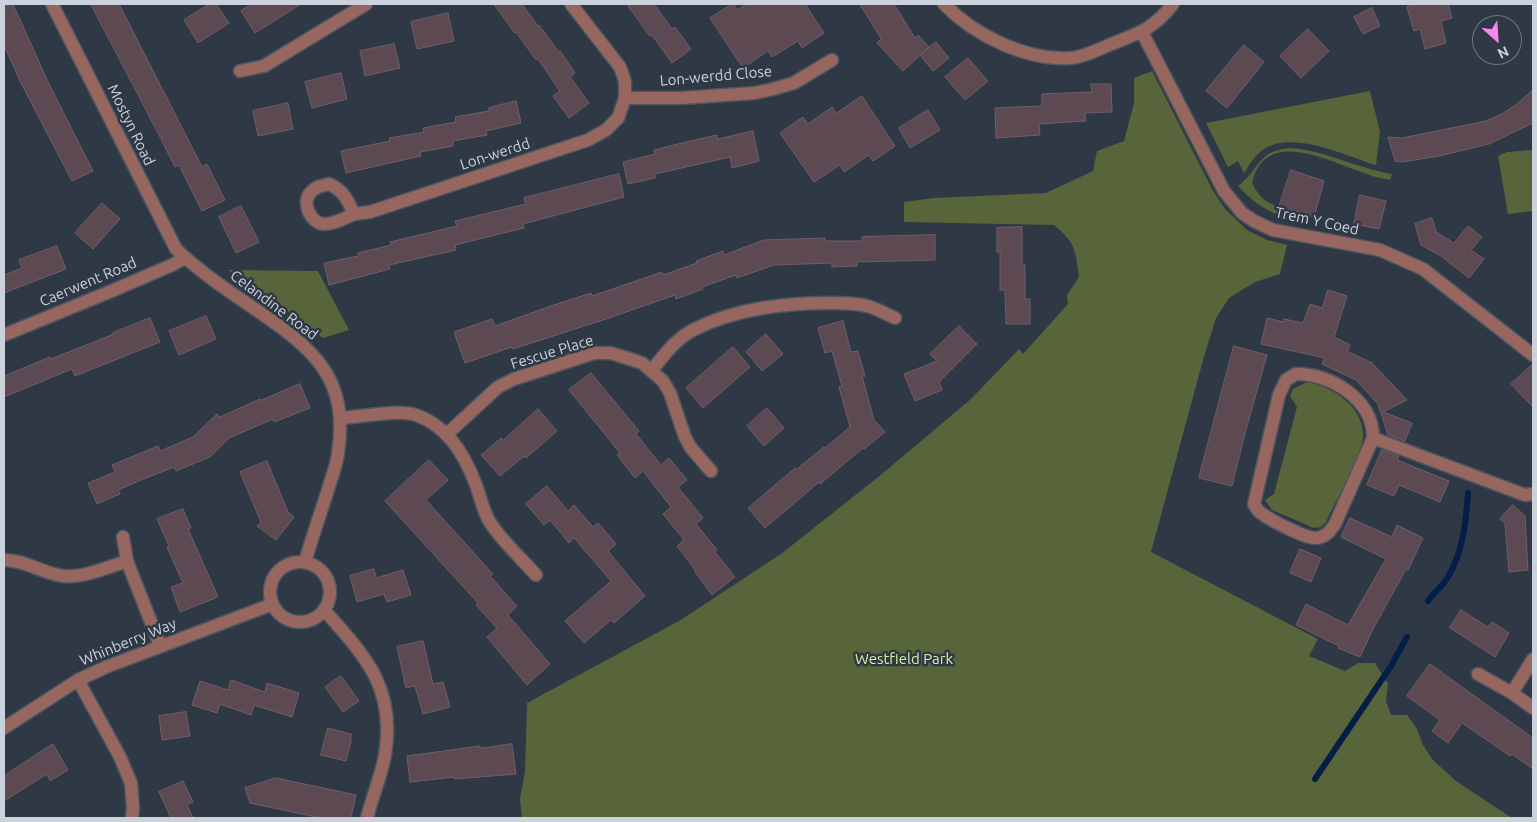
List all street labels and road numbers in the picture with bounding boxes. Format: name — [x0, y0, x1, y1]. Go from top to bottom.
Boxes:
street label: Lon-werdd Close — [659, 62, 773, 90]
street label: Mostyn Road — [104, 81, 158, 169]
street label: Lon-werdd — [458, 134, 532, 174]
street label: Trem Y Coed — [1273, 203, 1361, 239]
street label: Caerwent Road — [37, 253, 139, 311]
street label: Celandine Road — [227, 266, 321, 344]
street label: Fescue Place — [508, 331, 596, 373]
street label: Whinberry Way — [77, 614, 179, 670]

